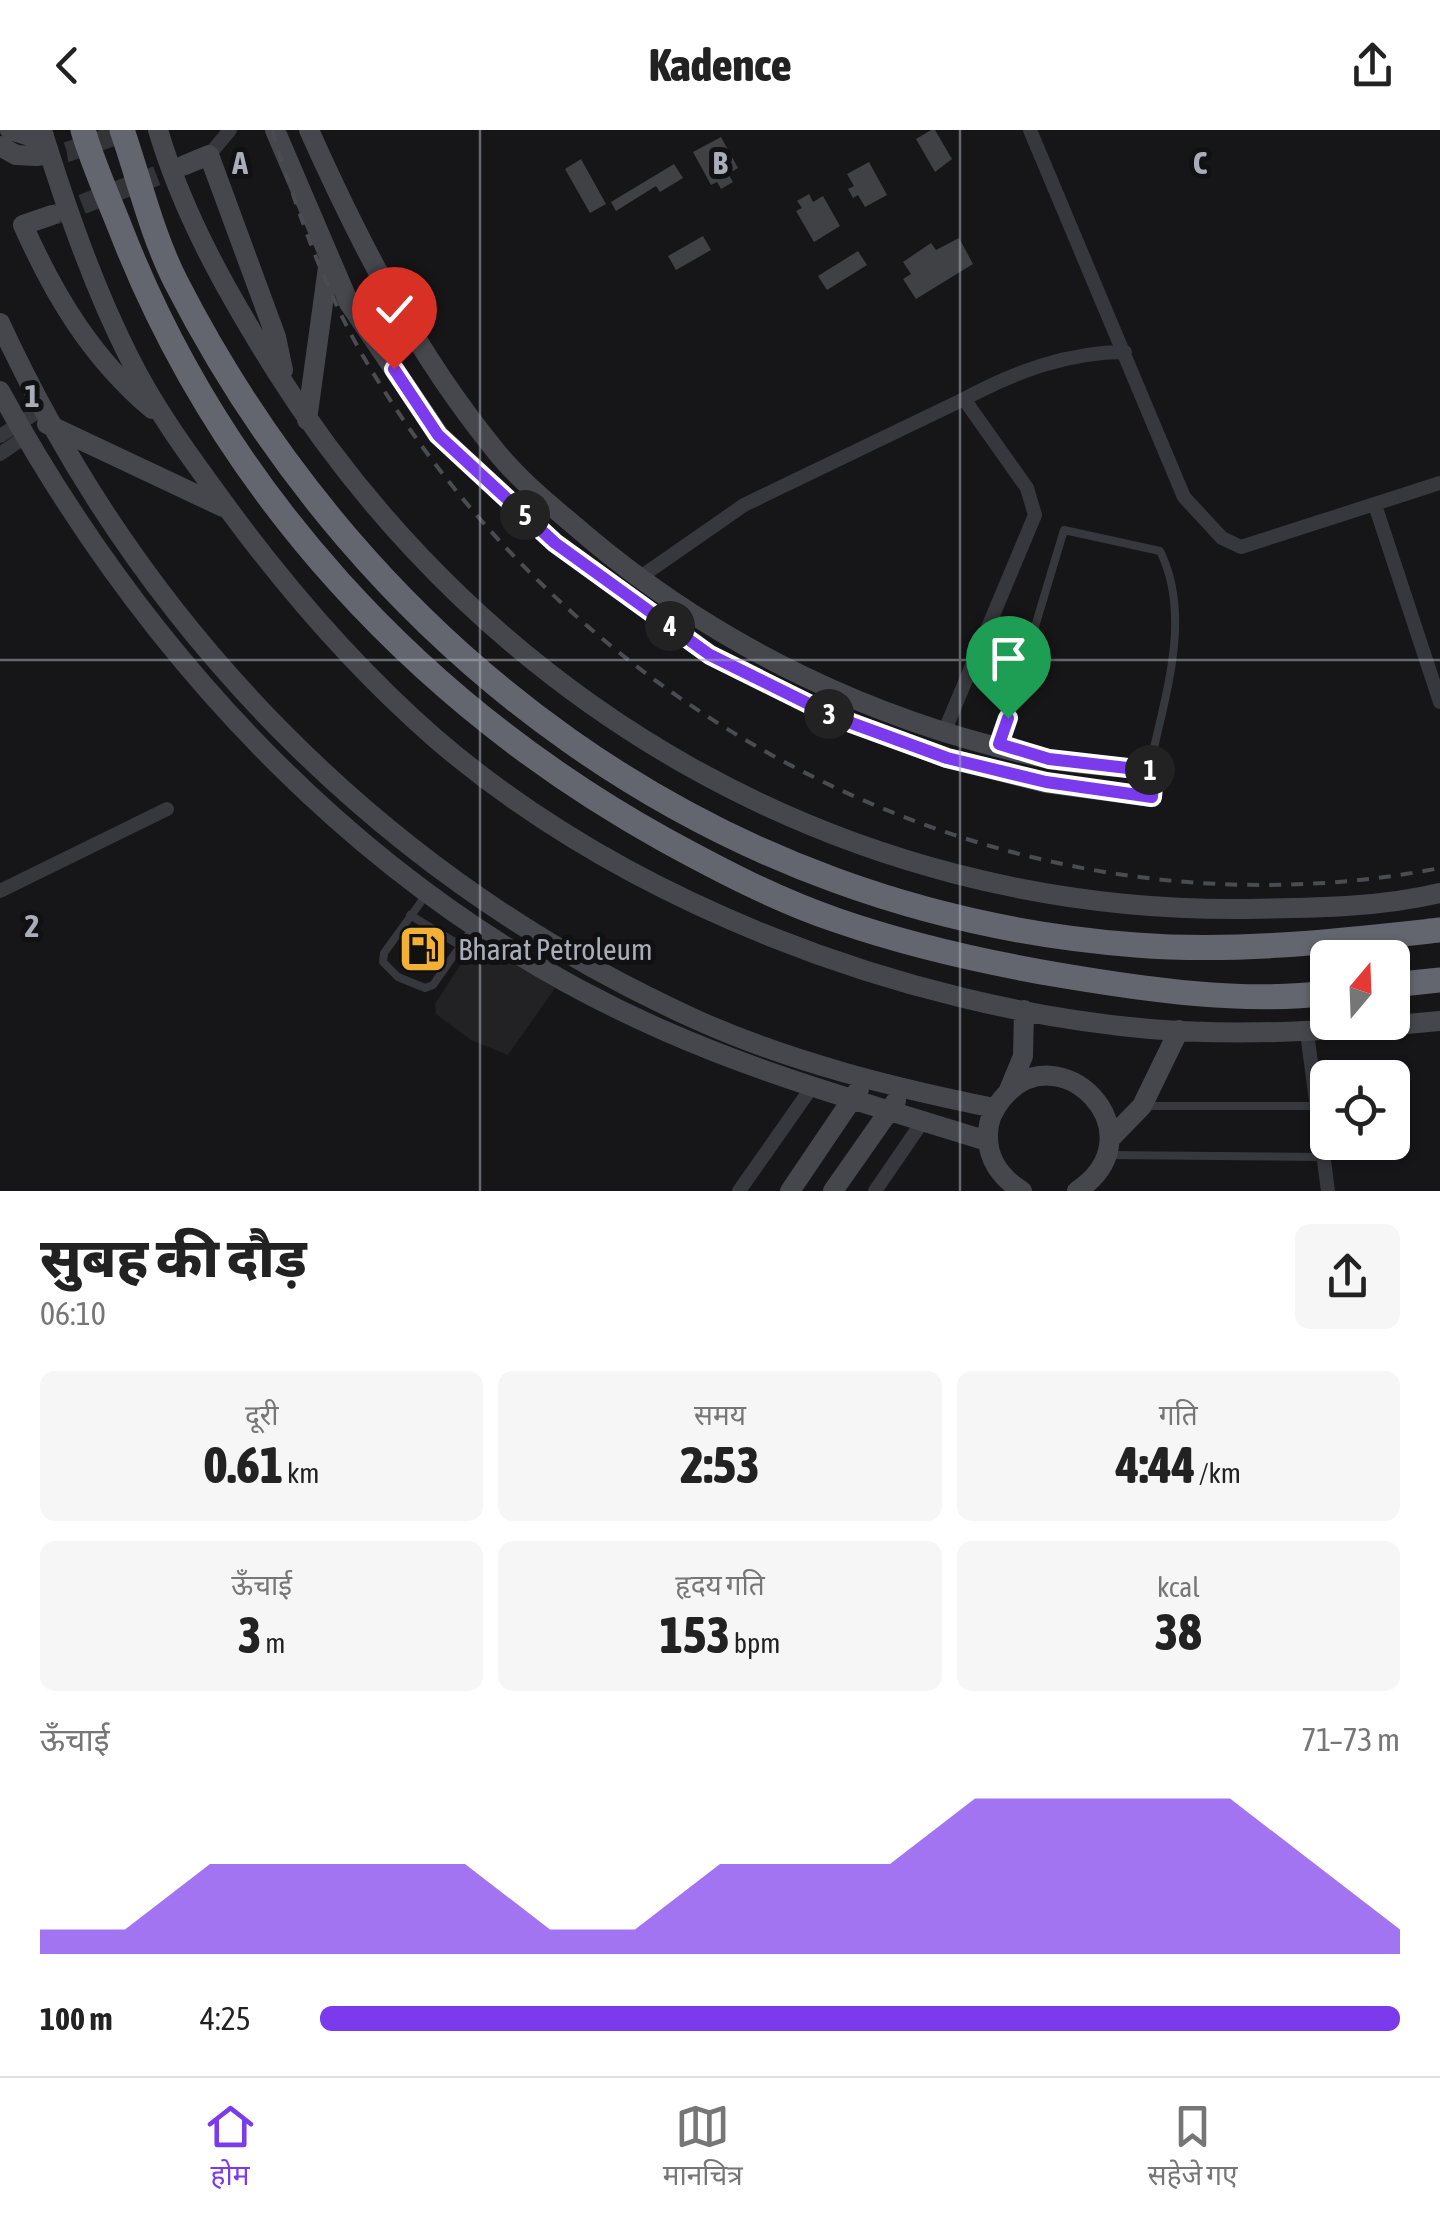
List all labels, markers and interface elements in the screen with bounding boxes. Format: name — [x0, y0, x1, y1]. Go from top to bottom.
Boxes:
icon: back — [40, 38, 95, 93]
icon: share — [1345, 38, 1400, 93]
text: Kadence — [649, 39, 791, 91]
text: A — [231, 144, 248, 181]
text: B — [712, 144, 728, 181]
text: C — [1193, 144, 1208, 181]
pin — [352, 267, 437, 370]
icon: check — [367, 282, 422, 337]
text: 1 — [24, 377, 40, 414]
pin: 5 — [500, 490, 550, 540]
text: 5 — [518, 499, 532, 531]
pin: 4 — [645, 601, 695, 651]
text: 4 — [663, 610, 677, 642]
pin — [966, 616, 1051, 719]
icon: arrive — [981, 631, 1036, 686]
pin: 3 — [804, 689, 854, 739]
text: 3 — [822, 698, 836, 730]
pin: 1 — [1125, 745, 1175, 795]
text: 1 — [1143, 754, 1157, 786]
text: 2 — [24, 907, 40, 944]
fuel station icon: Bharat Petroleum — [397, 923, 449, 975]
place label: Bharat Petroleum — [458, 932, 653, 966]
north arrow — [1310, 940, 1410, 1040]
map controls — [1310, 940, 1410, 1160]
button: locate — [1310, 1060, 1410, 1160]
button: share — [1295, 1224, 1400, 1329]
text: सुबह की दौड़ — [40, 1226, 307, 1289]
text: 06:10 — [40, 1295, 106, 1332]
text: दूरी — [245, 1399, 278, 1431]
text: समय — [694, 1399, 746, 1431]
text: गति — [1159, 1399, 1198, 1431]
text: 0.61 — [204, 1436, 283, 1494]
text: 2:53 — [680, 1436, 760, 1494]
text: 4:44 — [1116, 1436, 1195, 1494]
text: km — [283, 1457, 320, 1489]
text: /km — [1195, 1457, 1241, 1489]
text: ऊँचाई — [231, 1569, 292, 1601]
text: हृदय गति — [675, 1569, 765, 1601]
text: kcal — [1157, 1571, 1200, 1603]
text: 38 — [1155, 1603, 1202, 1661]
text: 3 — [238, 1606, 261, 1664]
text: 153 — [659, 1606, 730, 1664]
text: m — [261, 1627, 285, 1659]
text: bpm — [730, 1627, 781, 1659]
text: ऊँचाई — [40, 1721, 109, 1758]
text: 71–73 m — [1301, 1721, 1400, 1758]
text: 100 m — [40, 2000, 113, 2037]
text: 4:25 — [200, 2000, 251, 2037]
tab: होम — [203, 2099, 258, 2196]
tab: मानचित्र — [663, 2099, 743, 2196]
tab: सहेजे गए — [1148, 2099, 1237, 2196]

